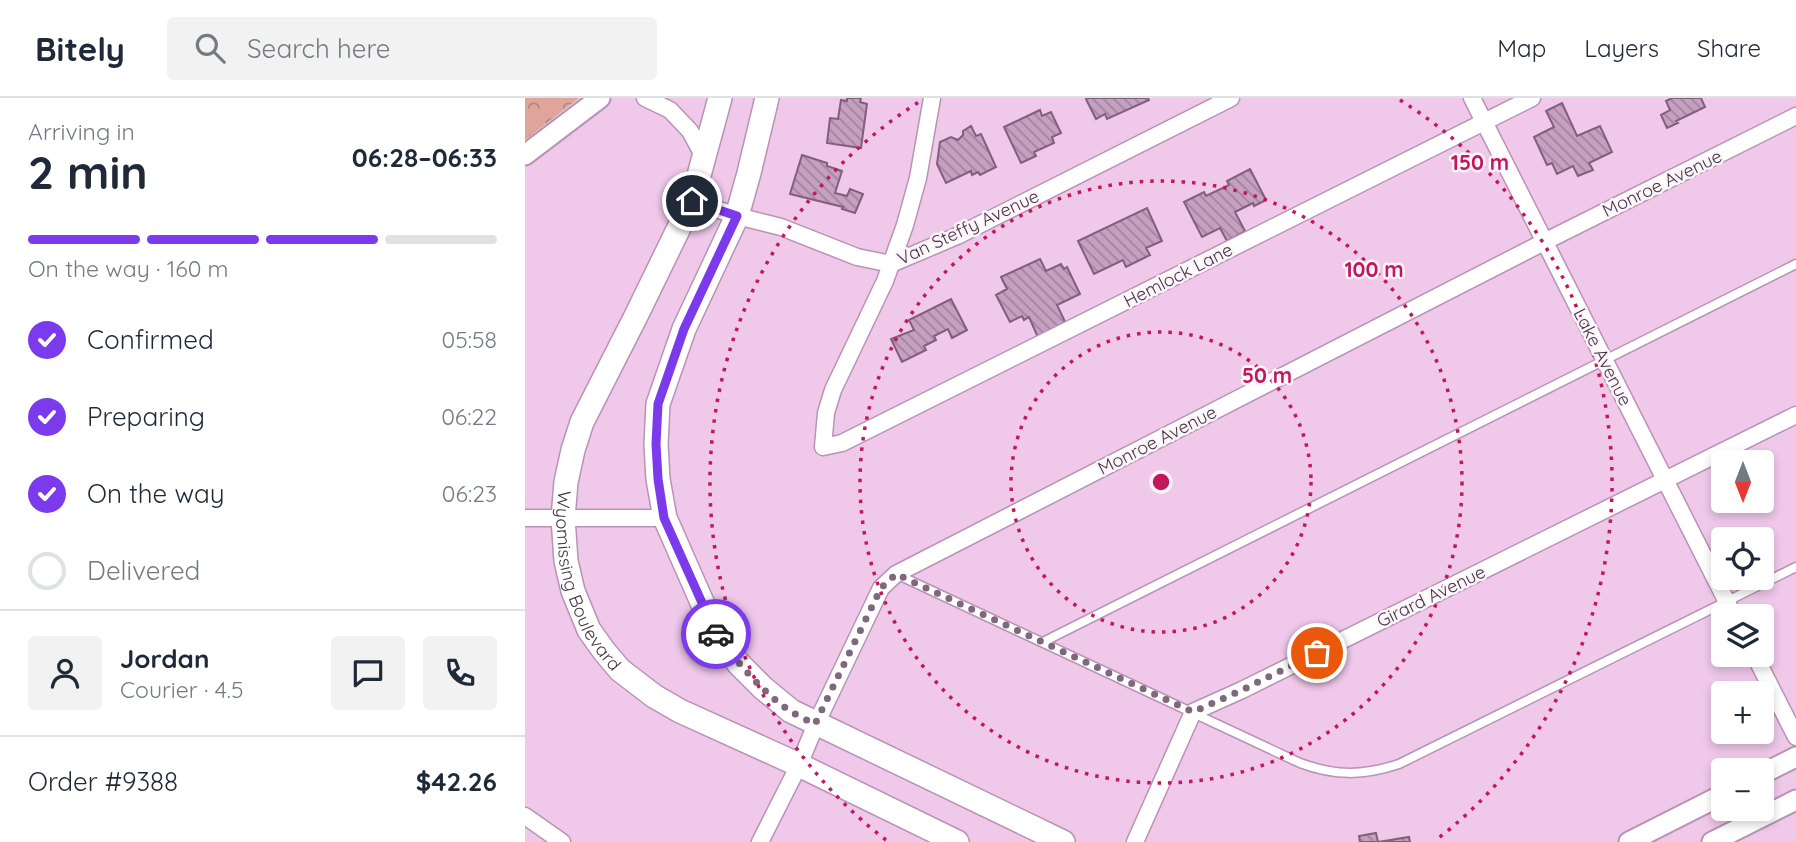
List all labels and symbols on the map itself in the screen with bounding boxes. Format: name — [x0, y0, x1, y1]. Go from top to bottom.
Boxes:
street label: Monroe Avenue — [1598, 144, 1726, 222]
text: 150 m — [1451, 149, 1509, 175]
pin — [662, 171, 722, 231]
street label: Van Steffy Avenue — [893, 184, 1043, 270]
street label: Hemlock Lane — [1120, 238, 1236, 312]
text: 100 m — [1344, 256, 1404, 282]
street label: Lake Avenue — [1569, 304, 1637, 410]
text: 50 m — [1242, 362, 1292, 388]
street label: Monroe Avenue — [1094, 400, 1220, 480]
north arrow — [1711, 450, 1775, 513]
centre of rings — [1149, 470, 1173, 494]
street label: Wyomissing Boulevard — [552, 490, 627, 675]
street label: Girard Avenue — [1373, 560, 1489, 632]
courier — [681, 599, 751, 669]
pin — [1287, 623, 1347, 683]

